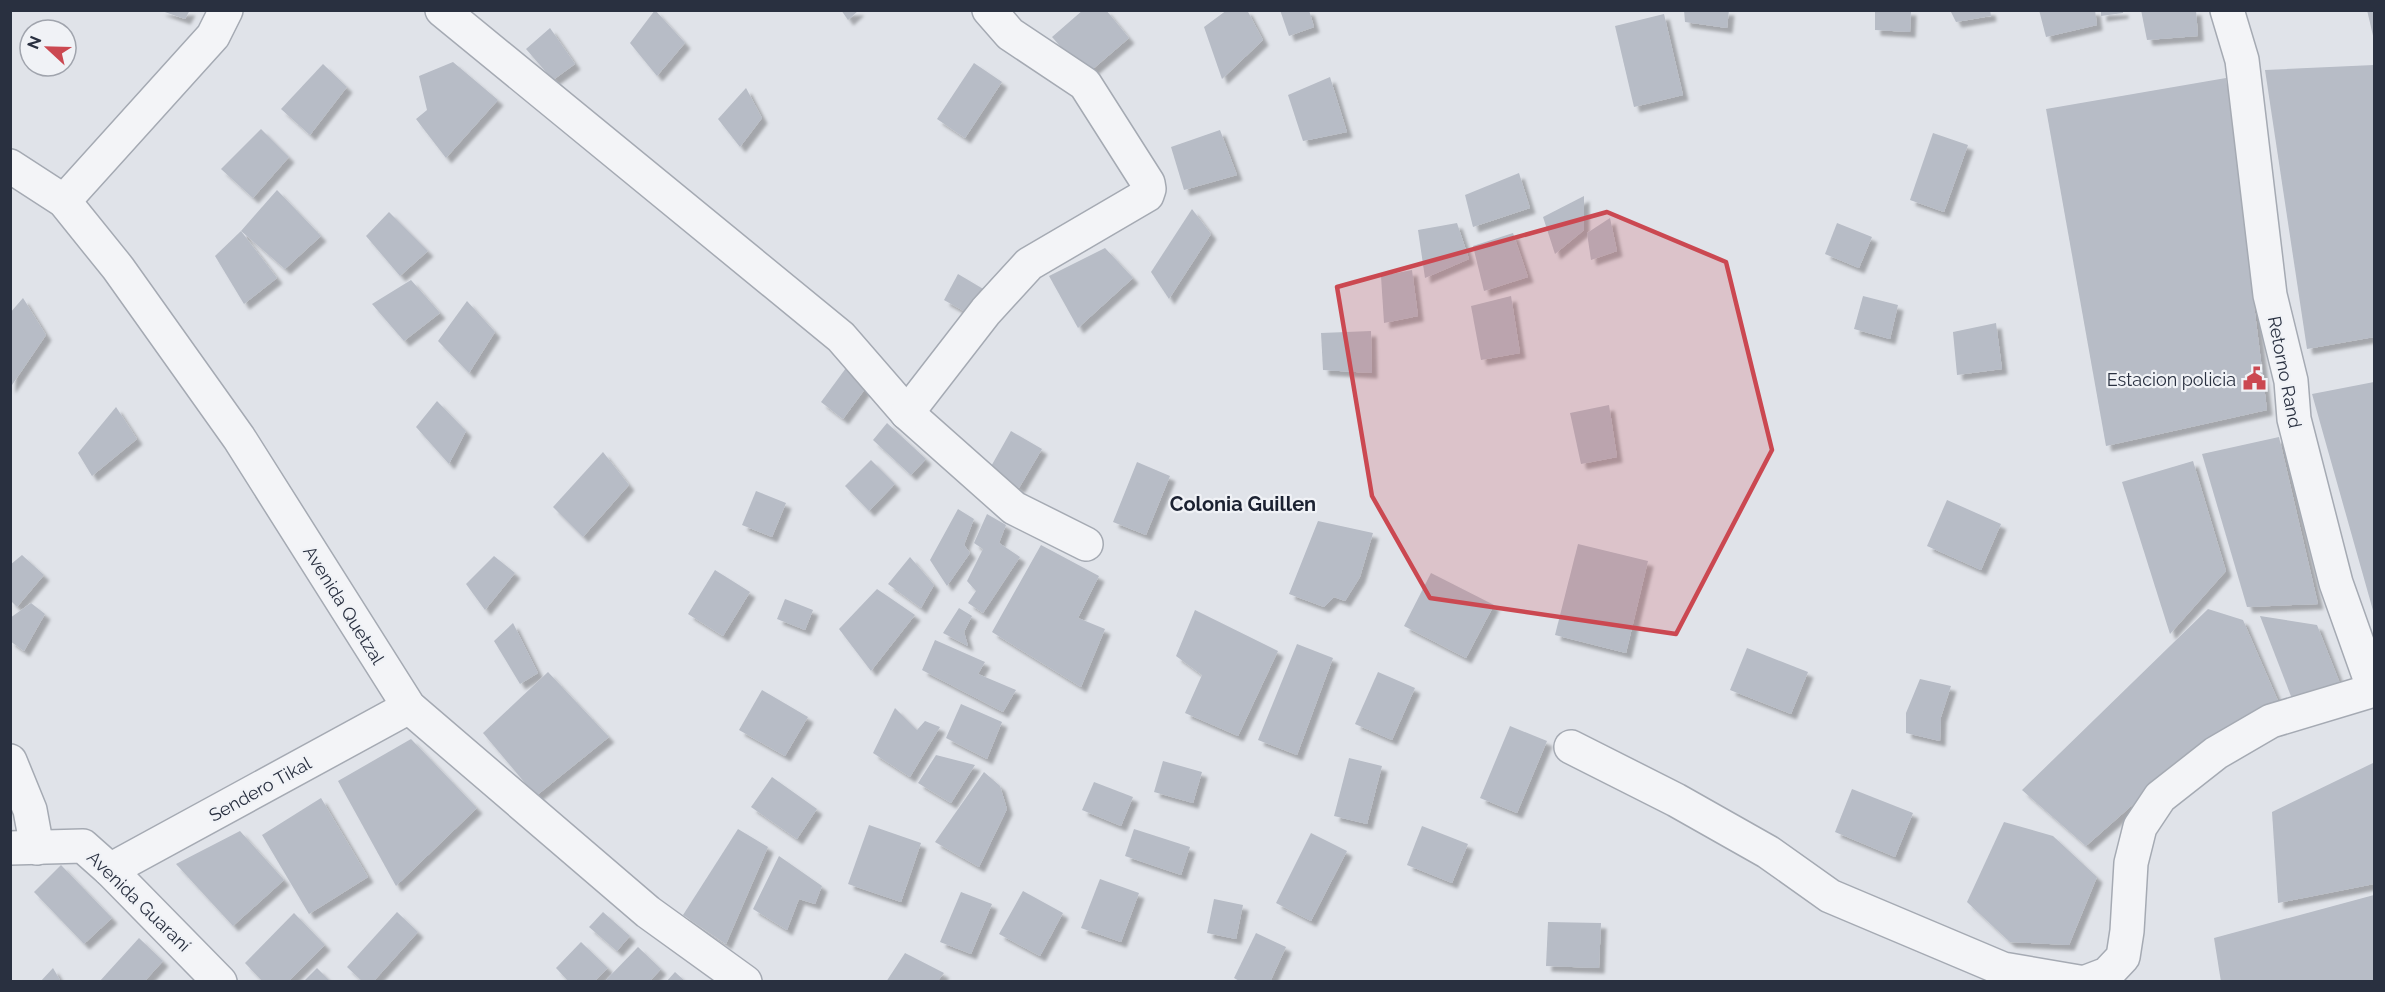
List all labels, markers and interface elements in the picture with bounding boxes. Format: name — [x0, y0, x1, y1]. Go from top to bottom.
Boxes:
north arrow — [18, 18, 78, 78]
text: N — [23, 33, 46, 52]
street label: Retorno Rand — [2264, 314, 2306, 430]
public building icon: Estacion policia — [2241, 366, 2267, 392]
place label: Estacion policia — [2107, 369, 2236, 390]
district label: Colonia Guillen — [1170, 492, 1316, 516]
street label: Avenida Quetzal — [299, 542, 389, 668]
street label: Sendero Tikal — [205, 752, 315, 826]
street label: Avenida Guaraní — [83, 846, 195, 956]

